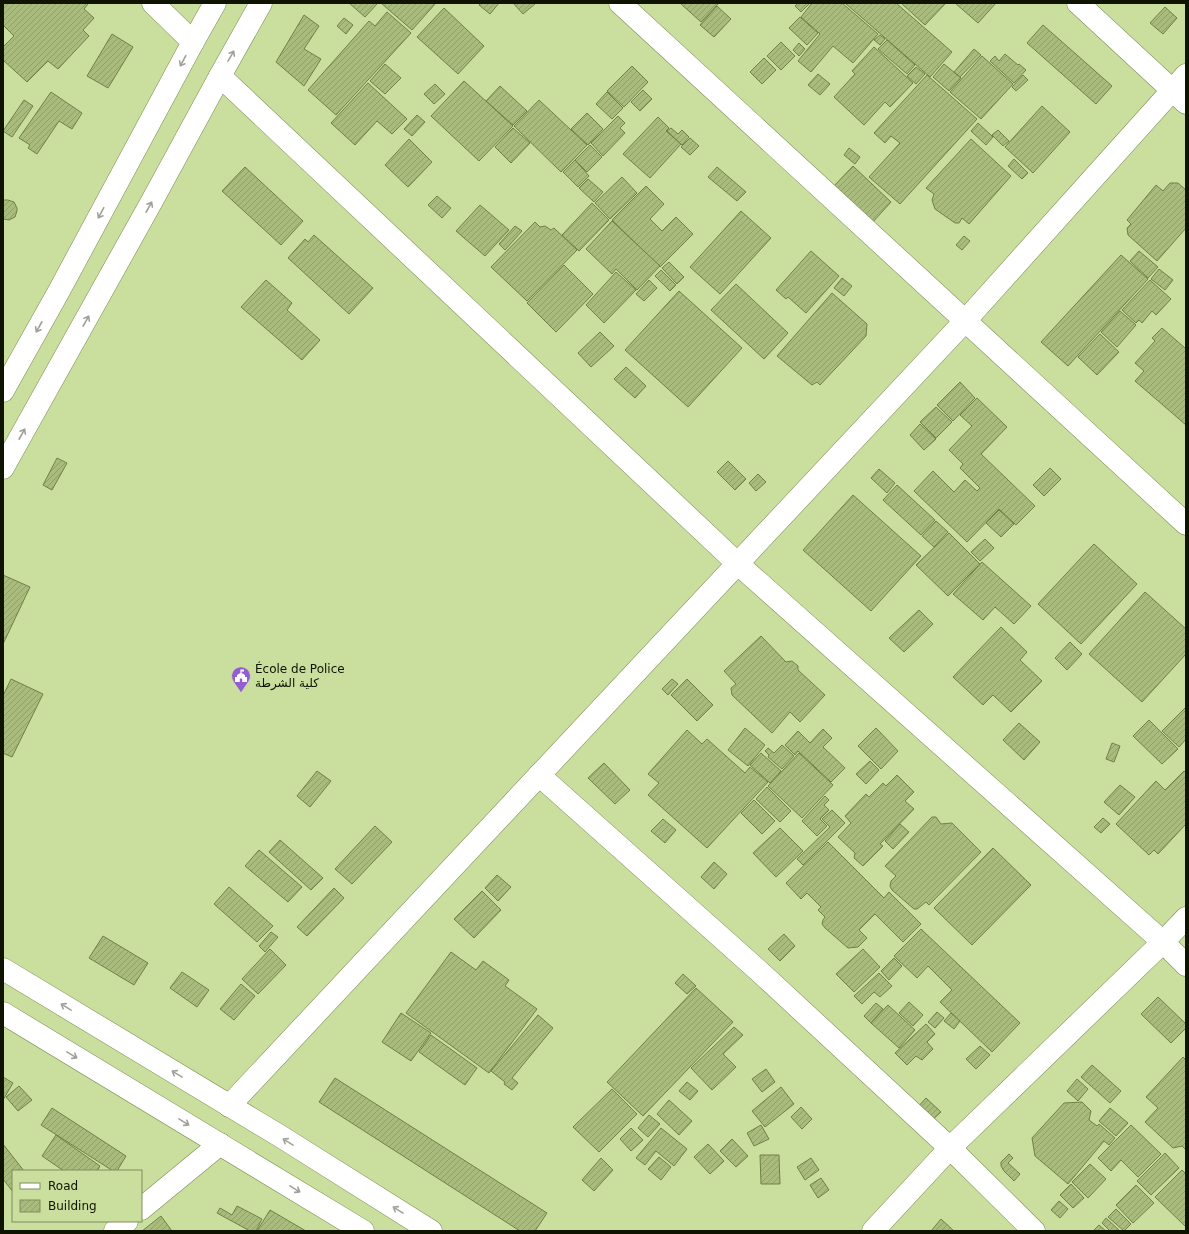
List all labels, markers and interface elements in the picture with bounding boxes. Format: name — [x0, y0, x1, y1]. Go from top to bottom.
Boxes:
one-way arrow — [227, 50, 235, 62]
one-way arrow — [178, 55, 186, 67]
one-way arrow — [145, 201, 153, 213]
one-way arrow — [97, 207, 104, 219]
one-way arrow — [82, 315, 90, 327]
one-way arrow — [34, 321, 42, 333]
one-way arrow — [19, 429, 27, 441]
place label: École de Police كلية الشرطة — [255, 661, 345, 691]
public building icon: École de Police كلية الشرطة — [230, 665, 252, 693]
one-way arrow — [61, 1003, 72, 1011]
one-way arrow — [66, 1051, 78, 1059]
one-way arrow — [171, 1070, 183, 1078]
one-way arrow — [178, 1118, 189, 1126]
one-way arrow — [282, 1137, 294, 1145]
legend — [12, 1170, 142, 1222]
text: Road — [48, 1179, 78, 1193]
one-way arrow — [289, 1186, 301, 1194]
text: Building — [48, 1199, 97, 1213]
one-way arrow — [392, 1206, 404, 1214]

